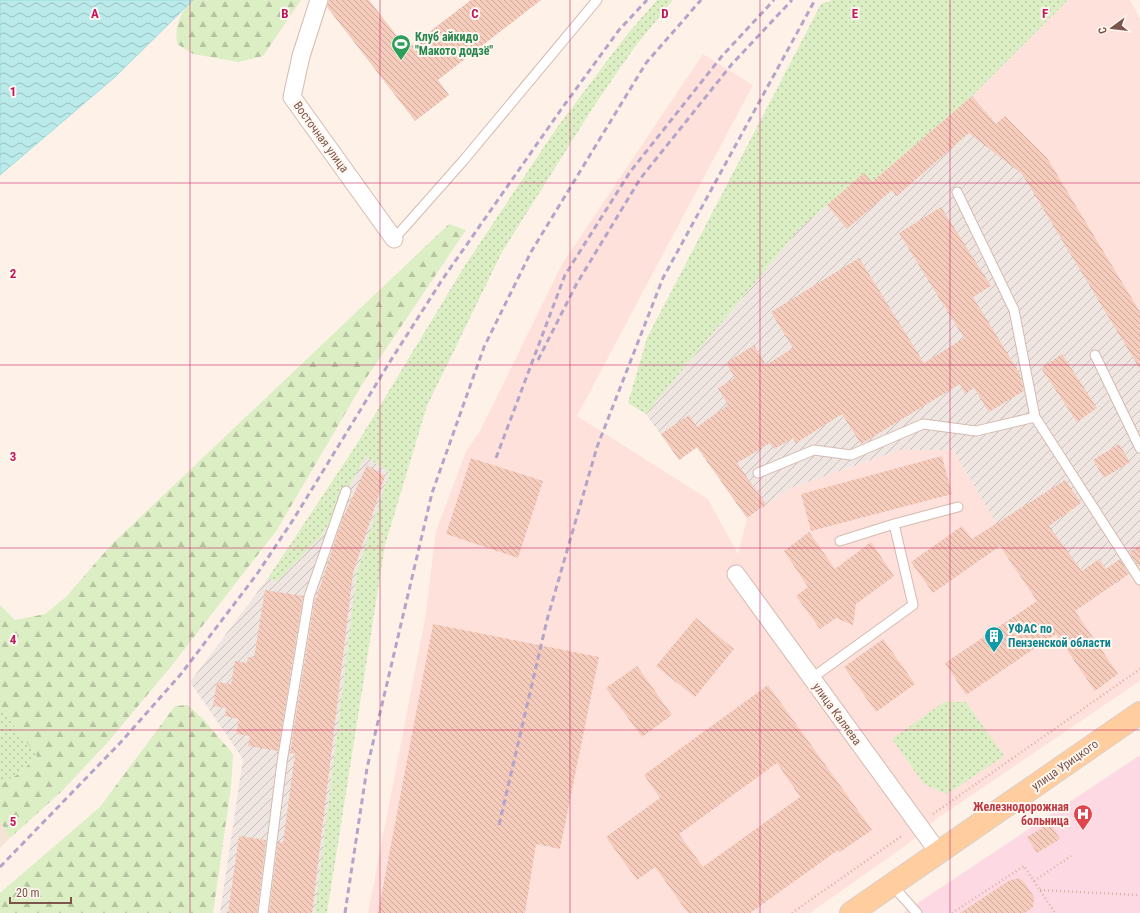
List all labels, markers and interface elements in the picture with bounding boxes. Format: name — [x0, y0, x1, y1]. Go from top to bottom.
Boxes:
text: A — [91, 6, 99, 21]
text: B — [281, 6, 289, 21]
text: C — [471, 6, 479, 21]
text: D — [661, 6, 669, 21]
text: E — [852, 6, 859, 21]
text: F — [1042, 6, 1048, 21]
north arrow — [1092, 8, 1132, 48]
text: С — [1096, 26, 1110, 35]
place label: Клуб айкидо "Макото додзё" — [415, 30, 493, 58]
sports icon: Клуб айкидо "Макото додзё" — [390, 33, 412, 61]
text: 1 — [10, 84, 16, 99]
street label: Восточная улица — [291, 99, 352, 175]
text: 2 — [10, 266, 17, 281]
text: 3 — [10, 449, 16, 464]
place label: УФАС по Пензенской области — [1008, 622, 1111, 650]
building icon: УФАС по Пензенской области — [983, 625, 1005, 653]
text: 4 — [10, 632, 17, 647]
street label: улица Каляева — [810, 680, 864, 748]
street label: улица Урицкого — [1029, 737, 1101, 793]
place label: Железнодорожная больница — [973, 800, 1069, 828]
hospital icon: Железнодорожная больница — [1072, 803, 1094, 831]
text: 5 — [10, 814, 17, 829]
scale bar — [10, 879, 71, 905]
text: 20 m — [16, 886, 40, 900]

